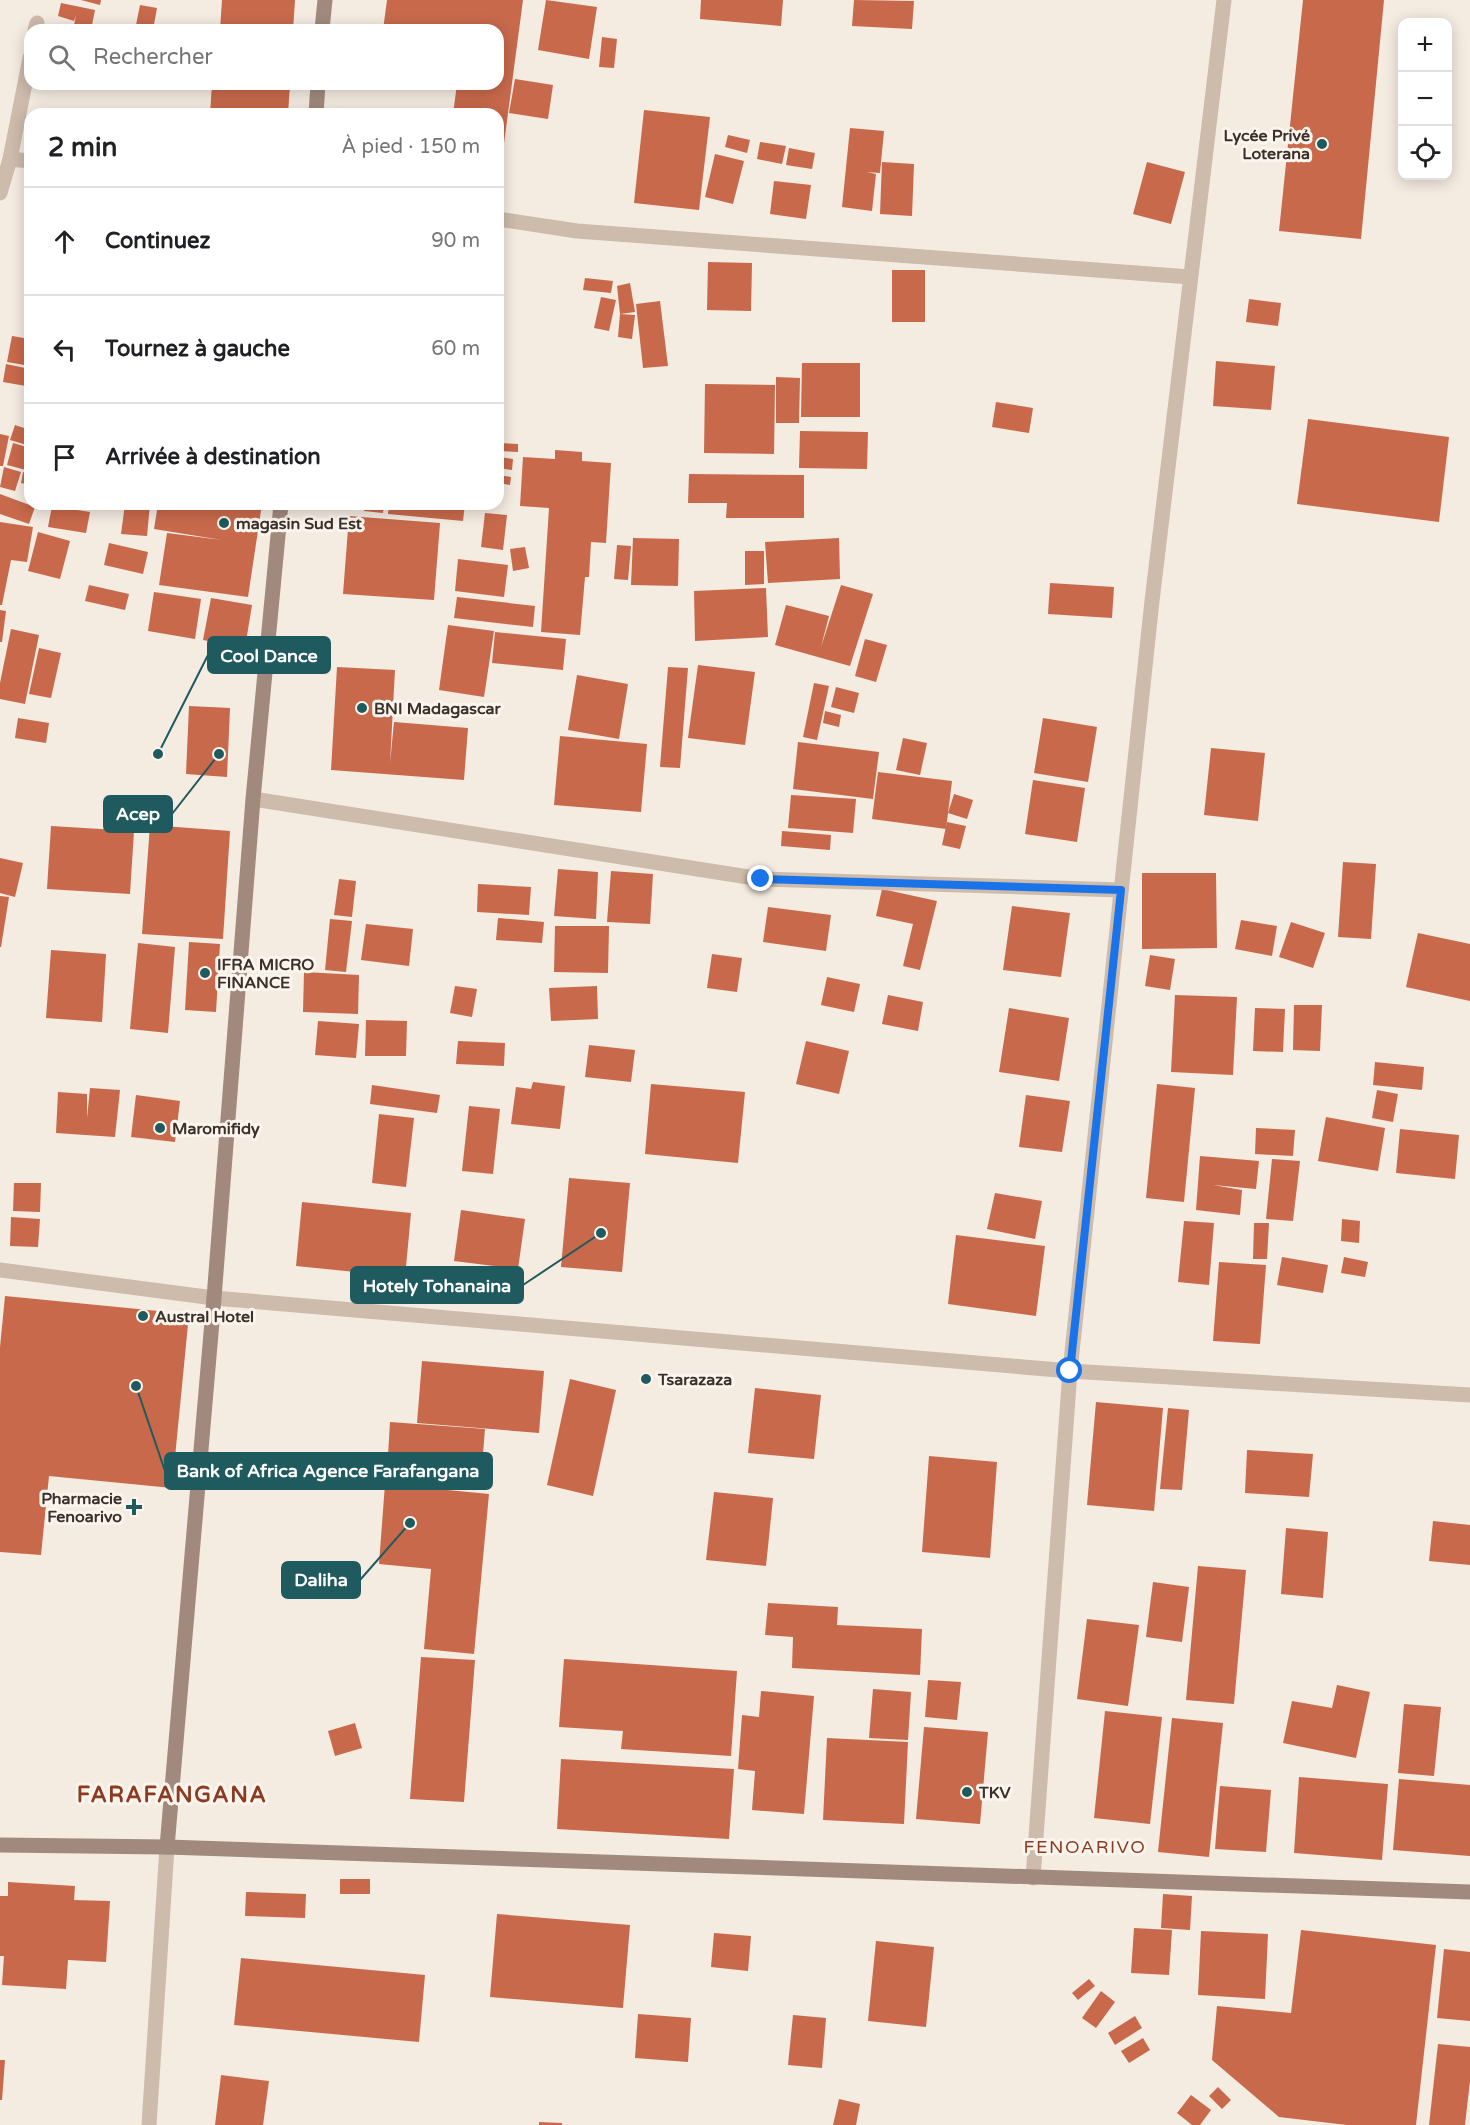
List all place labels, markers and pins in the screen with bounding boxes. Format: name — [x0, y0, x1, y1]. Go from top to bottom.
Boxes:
place label: Lycée Privé Loterana — [1223, 126, 1310, 164]
marker: Lycée Privé Loterana — [1315, 137, 1329, 151]
place label: magasin Sud Est — [236, 514, 363, 534]
marker: magasin Sud Est — [217, 516, 231, 530]
callout: Cool Dance — [208, 637, 330, 673]
place label: BNI Madagascar — [374, 699, 501, 719]
marker: BNI Madagascar — [355, 701, 369, 715]
callout: Acep — [104, 796, 172, 832]
place label: IFRA MICRO FINANCE — [217, 955, 314, 993]
marker: IFRA MICRO FINANCE — [198, 966, 212, 980]
place label: Maromifidy — [172, 1119, 260, 1139]
marker: Maromifidy — [153, 1121, 167, 1135]
callout: Hotely Tohanaina — [351, 1267, 523, 1303]
place label: Austral Hotel — [155, 1307, 254, 1327]
marker: Austral Hotel — [136, 1309, 150, 1323]
place label: Tsarazaza — [657, 1370, 732, 1390]
marker: Tsarazaza — [639, 1372, 653, 1386]
callout: Bank of Africa Agence Farafangana — [165, 1453, 492, 1489]
place label: Pharmacie Fenoarivo — [41, 1489, 122, 1527]
marker: Pharmacie Fenoarivo — [127, 1500, 141, 1514]
callout: Daliha — [282, 1562, 360, 1598]
place label: TKV — [978, 1783, 1011, 1803]
marker: TKV — [960, 1785, 974, 1799]

